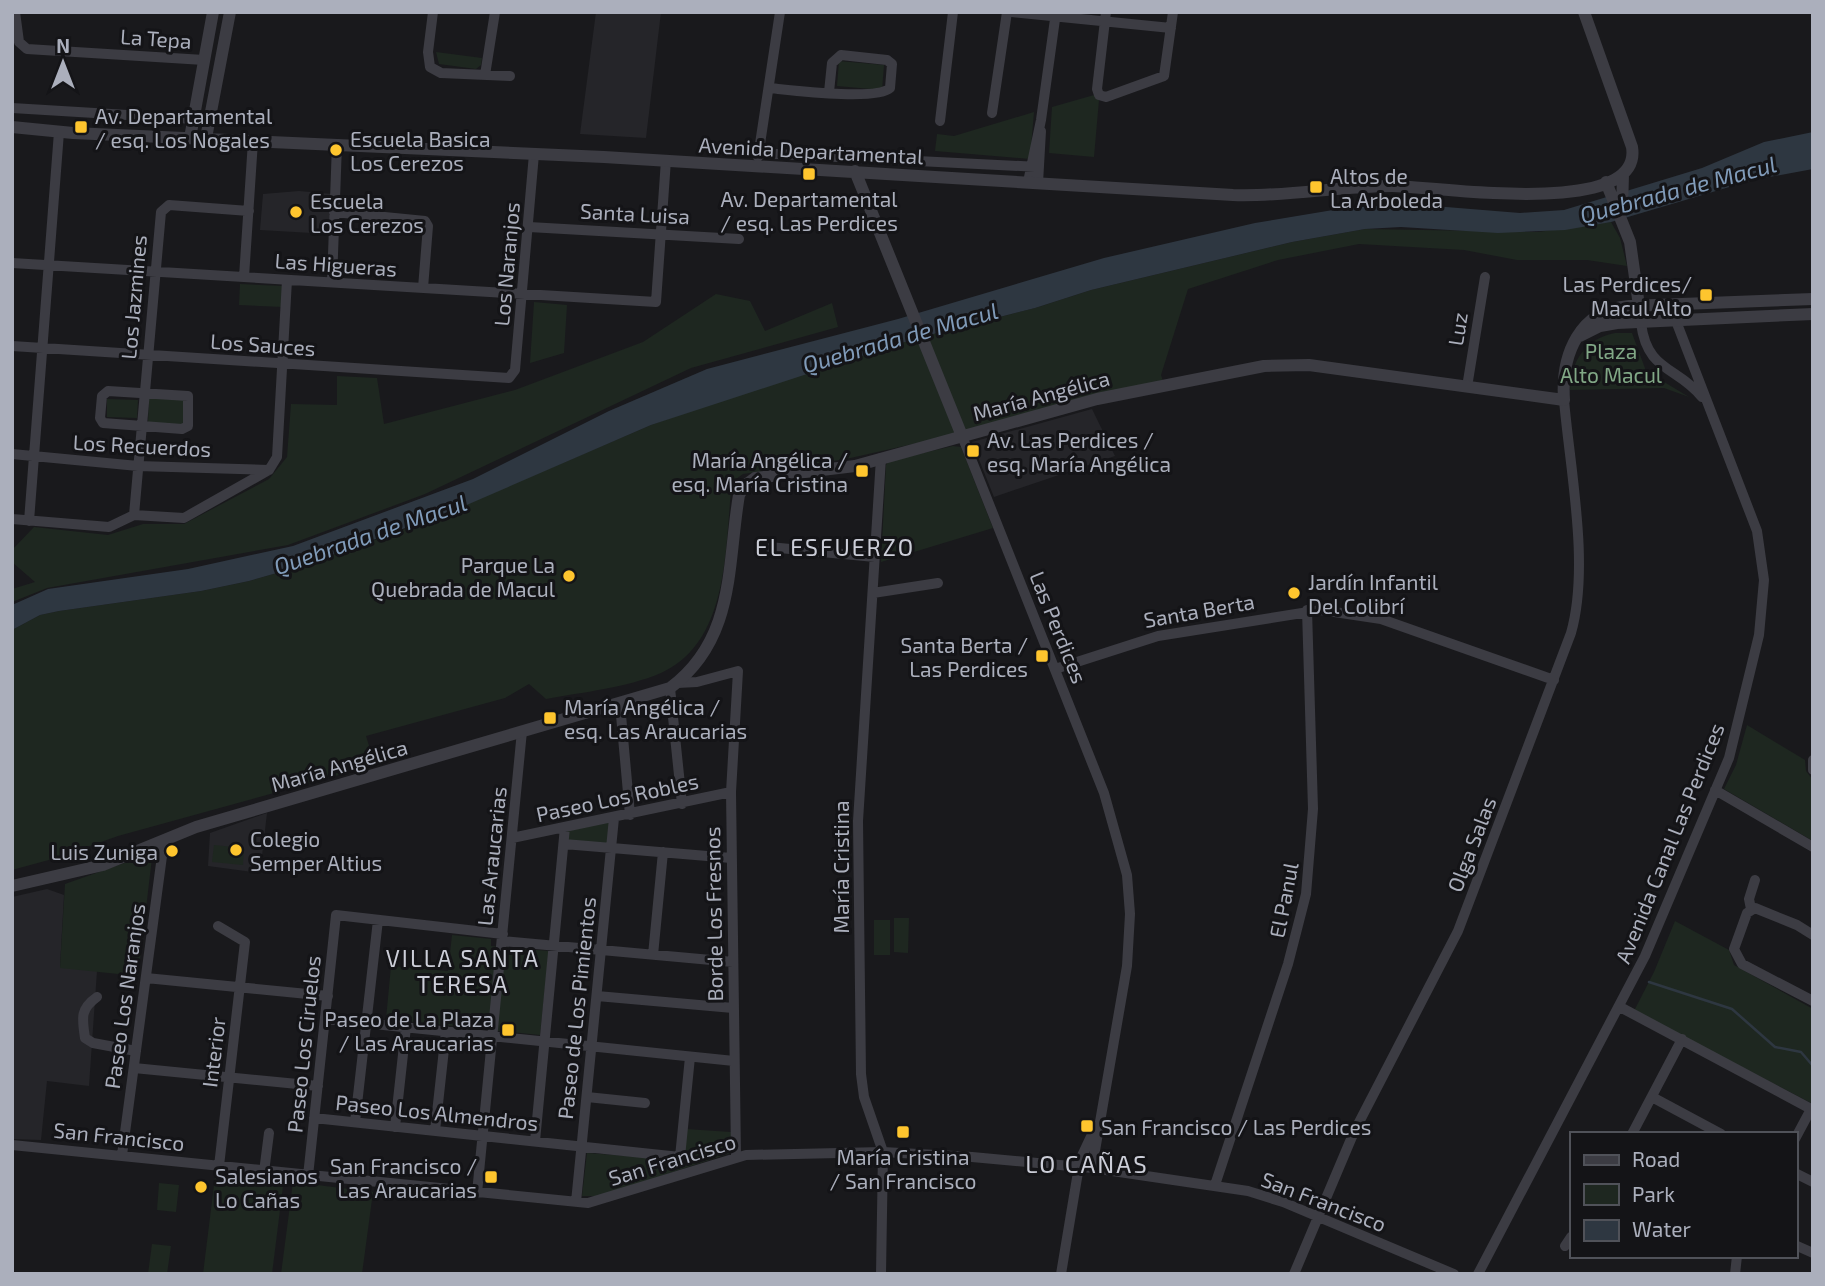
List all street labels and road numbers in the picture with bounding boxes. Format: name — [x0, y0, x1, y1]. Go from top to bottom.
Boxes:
street label: La Tepa — [120, 23, 192, 53]
street label: Avenida Departamental — [698, 132, 925, 168]
street label: Santa Luisa — [579, 198, 691, 228]
street label: Los Naranjos — [488, 201, 525, 327]
street label: Los Jazmines — [115, 234, 151, 360]
street label: Las Higueras — [274, 247, 398, 281]
street label: Luz — [1442, 311, 1472, 347]
street label: Los Sauces — [210, 328, 316, 360]
street label: María Angélica — [970, 365, 1112, 425]
street label: Los Recuerdos — [72, 429, 212, 461]
street label: Las Perdices — [1025, 567, 1093, 687]
street label: Santa Berta — [1142, 588, 1256, 632]
street label: Avenida Canal Las Perdices — [1609, 719, 1729, 967]
street label: María Angélica — [268, 734, 410, 796]
street label: Paseo Los Robles — [534, 768, 700, 826]
street label: Las Araucarias — [471, 785, 511, 927]
street label: Olga Salas — [1441, 793, 1501, 895]
street label: María Cristina — [828, 800, 853, 934]
street label: Borde Los Fresnos — [699, 826, 727, 1002]
street label: El Panul — [1263, 859, 1303, 940]
street label: Paseo de Los Pimientos — [552, 895, 600, 1121]
street label: Paseo Los Naranjos — [99, 902, 150, 1090]
street label: Paseo Los Ciruelos — [281, 954, 325, 1134]
street label: Interior — [196, 1015, 230, 1089]
street label: Paseo Los Almendros — [334, 1089, 540, 1135]
street label: San Francisco — [52, 1117, 186, 1155]
street label: San Francisco — [605, 1128, 739, 1190]
street label: San Francisco — [1258, 1166, 1390, 1236]

